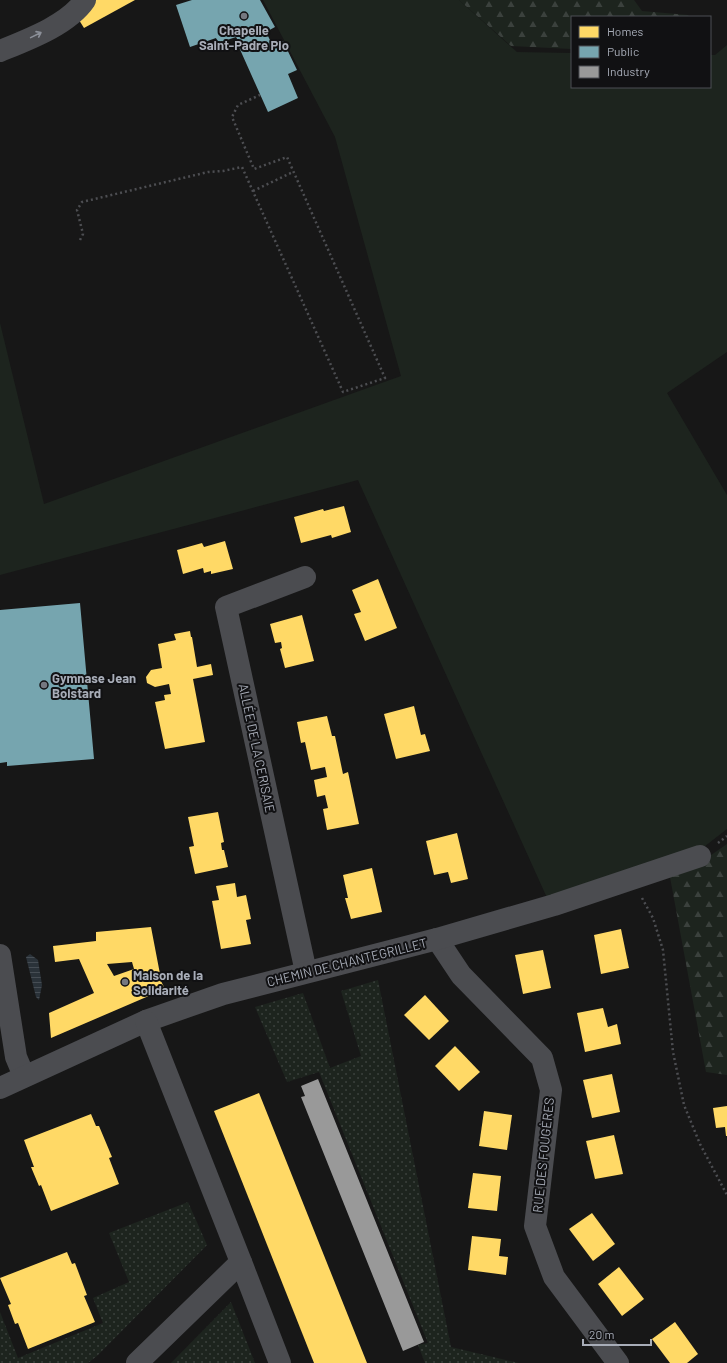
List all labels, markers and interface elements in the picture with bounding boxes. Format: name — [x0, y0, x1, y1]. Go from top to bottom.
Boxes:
marker: Chapelle Saint-Padre Pio — [239, 11, 249, 21]
legend — [571, 16, 711, 88]
place label: Chapelle Saint-Padre Pio — [199, 22, 289, 53]
text: Homes — [607, 24, 644, 38]
one-way arrow — [30, 31, 42, 38]
text: Public — [607, 44, 639, 58]
text: Industry — [607, 64, 650, 78]
place label: Gymnase Jean Boistard — [52, 670, 136, 701]
marker: Gymnase Jean Boistard — [39, 680, 49, 690]
street label: ALLÉE DE LA CERISAIE — [235, 682, 279, 814]
street label: CHEMIN DE CHANTEGRILLET — [265, 934, 429, 990]
place label: Maison de la Solidarité — [133, 967, 203, 998]
marker: Maison de la Solidarité — [120, 977, 130, 987]
street label: RUE DES FOUGÈRES — [529, 1097, 557, 1213]
scale bar — [583, 1321, 651, 1347]
text: 20 m — [589, 1327, 615, 1341]

